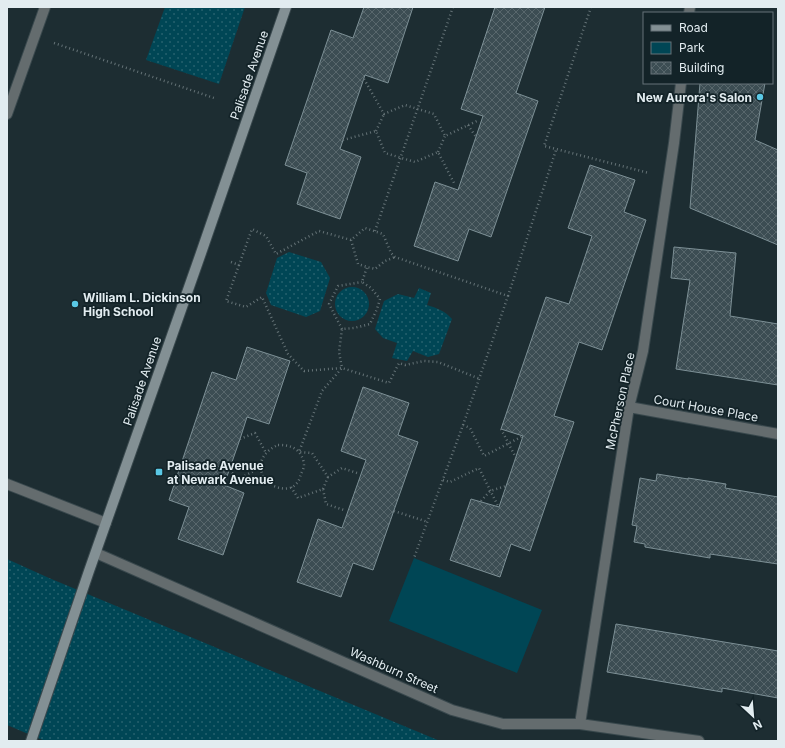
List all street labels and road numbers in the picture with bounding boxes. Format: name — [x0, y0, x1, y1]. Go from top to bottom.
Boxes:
street label: Palisade Avenue — [227, 29, 271, 121]
street label: Palisade Avenue — [120, 335, 164, 427]
street label: McPherson Place — [602, 351, 638, 451]
street label: Court House Place — [652, 391, 760, 425]
street label: Washburn Street — [348, 644, 440, 696]

